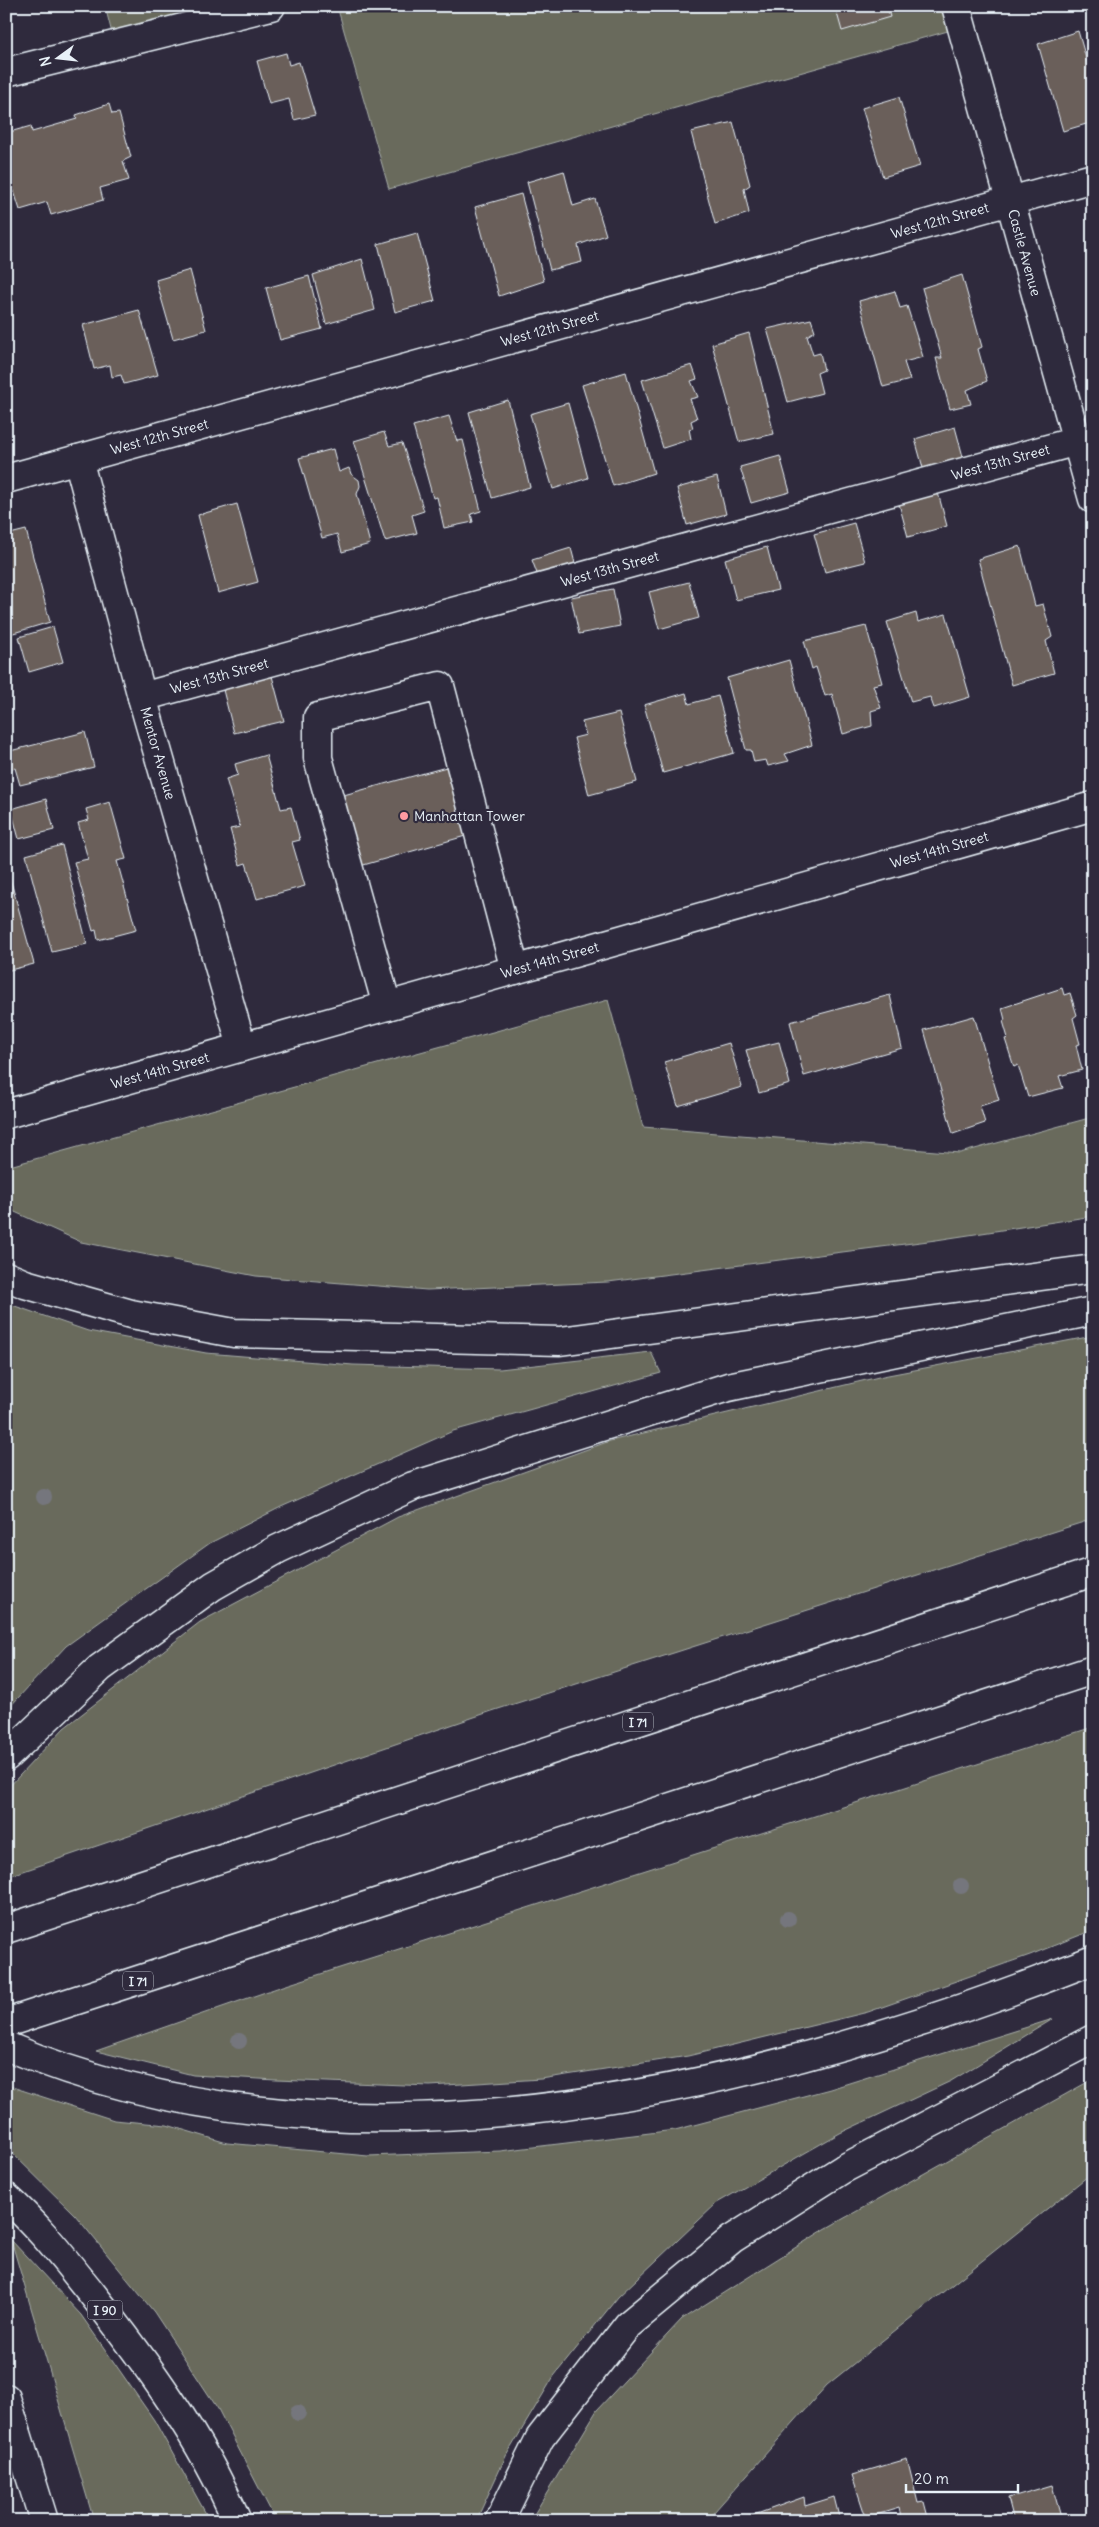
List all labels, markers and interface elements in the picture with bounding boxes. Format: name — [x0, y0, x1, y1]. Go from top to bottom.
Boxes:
north arrow — [32, 32, 82, 82]
text: N — [35, 54, 55, 68]
street label: West 12th Street — [889, 198, 991, 243]
street label: Castle Avenue — [1004, 207, 1045, 298]
street label: West 12th Street — [498, 306, 601, 351]
street label: West 12th Street — [108, 414, 211, 459]
street label: West 13th Street — [949, 440, 1052, 484]
street label: West 13th Street — [559, 547, 661, 591]
street label: West 13th Street — [168, 654, 271, 698]
street label: Mentor Avenue — [136, 705, 180, 802]
place label: Manhattan Tower — [414, 807, 525, 825]
marker: Manhattan Tower — [398, 810, 410, 822]
street label: West 14th Street — [888, 827, 991, 872]
street label: West 14th Street — [498, 937, 601, 982]
street label: West 14th Street — [109, 1048, 211, 1093]
road number: I 71 — [623, 1712, 653, 1731]
road number: I 71 — [123, 1972, 153, 1990]
road number: I 90 — [88, 2300, 122, 2320]
scale bar — [906, 2462, 1019, 2494]
text: 20 m — [914, 2469, 949, 2488]

